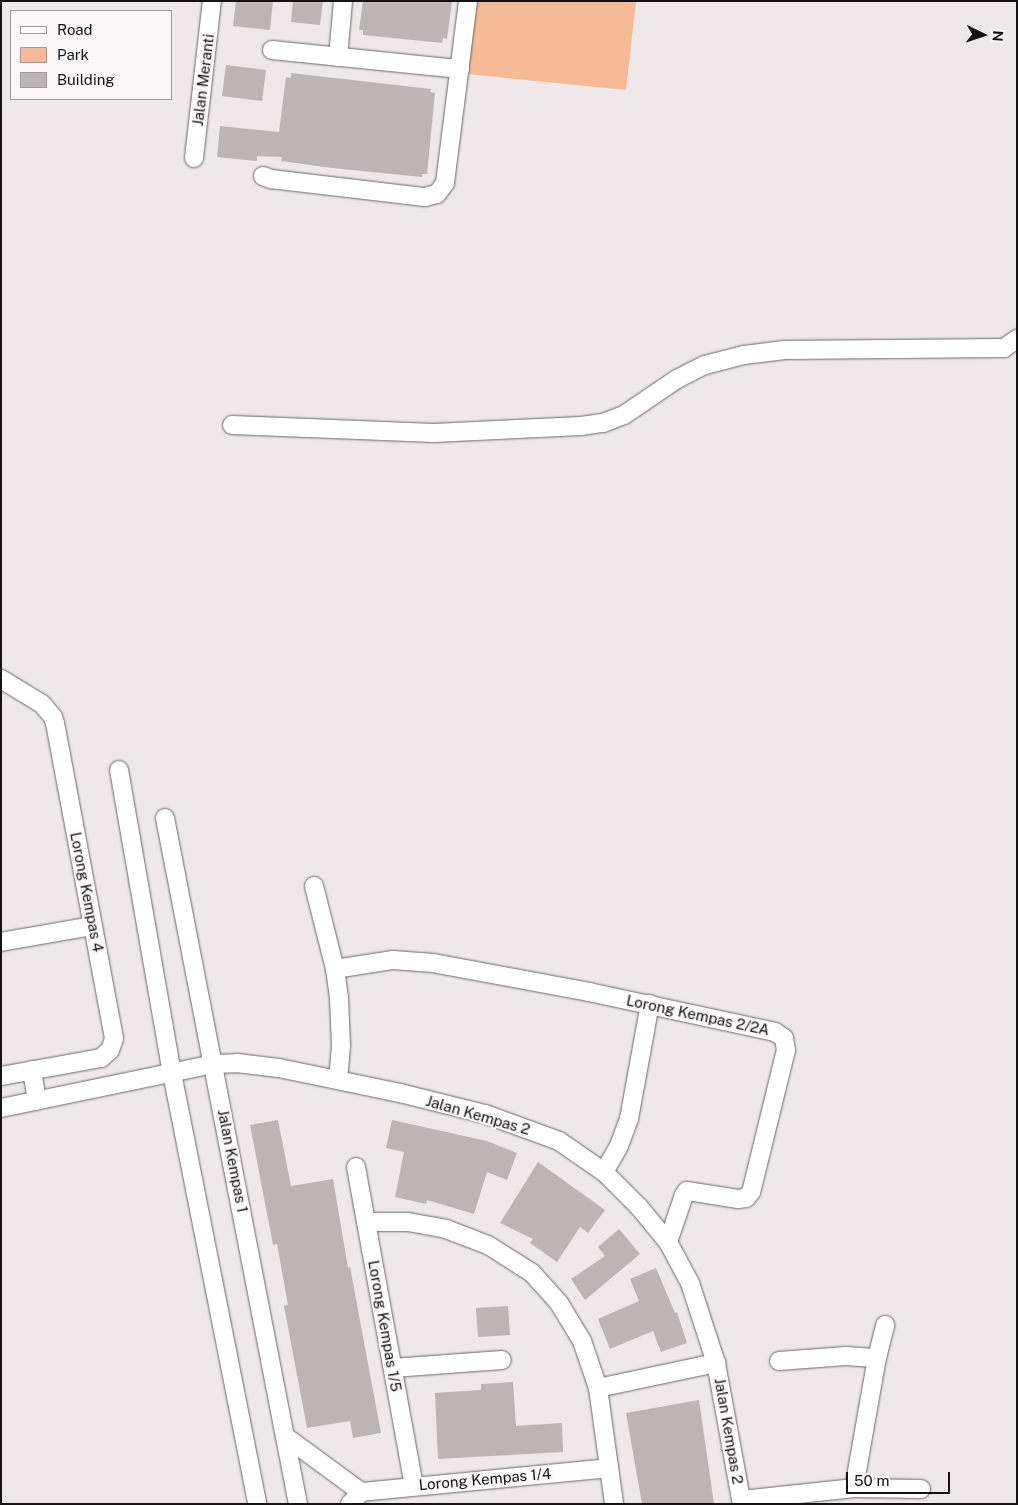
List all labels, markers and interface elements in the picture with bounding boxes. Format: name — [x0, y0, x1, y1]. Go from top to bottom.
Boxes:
legend — [10, 10, 172, 100]
north arrow — [958, 10, 1008, 60]
text: Road — [57, 21, 93, 38]
text: N — [990, 30, 1006, 42]
street label: Jalan Meranti — [188, 33, 218, 127]
text: Park — [57, 46, 89, 63]
text: Building — [57, 71, 115, 88]
street label: Lorong Kempas 4 — [67, 831, 107, 953]
street label: Lorong Kempas 2/2A — [625, 991, 771, 1039]
street label: Jalan Kempas 2 — [424, 1092, 532, 1138]
street label: Jalan Kempas 1 — [214, 1108, 252, 1214]
street label: Lorong Kempas 1/5 — [365, 1259, 405, 1393]
street label: Jalan Kempas 2 — [711, 1376, 747, 1486]
scale bar — [848, 1462, 952, 1494]
street label: Lorong Kempas 1/4 — [418, 1464, 552, 1494]
text: 50 m — [854, 1472, 889, 1489]

